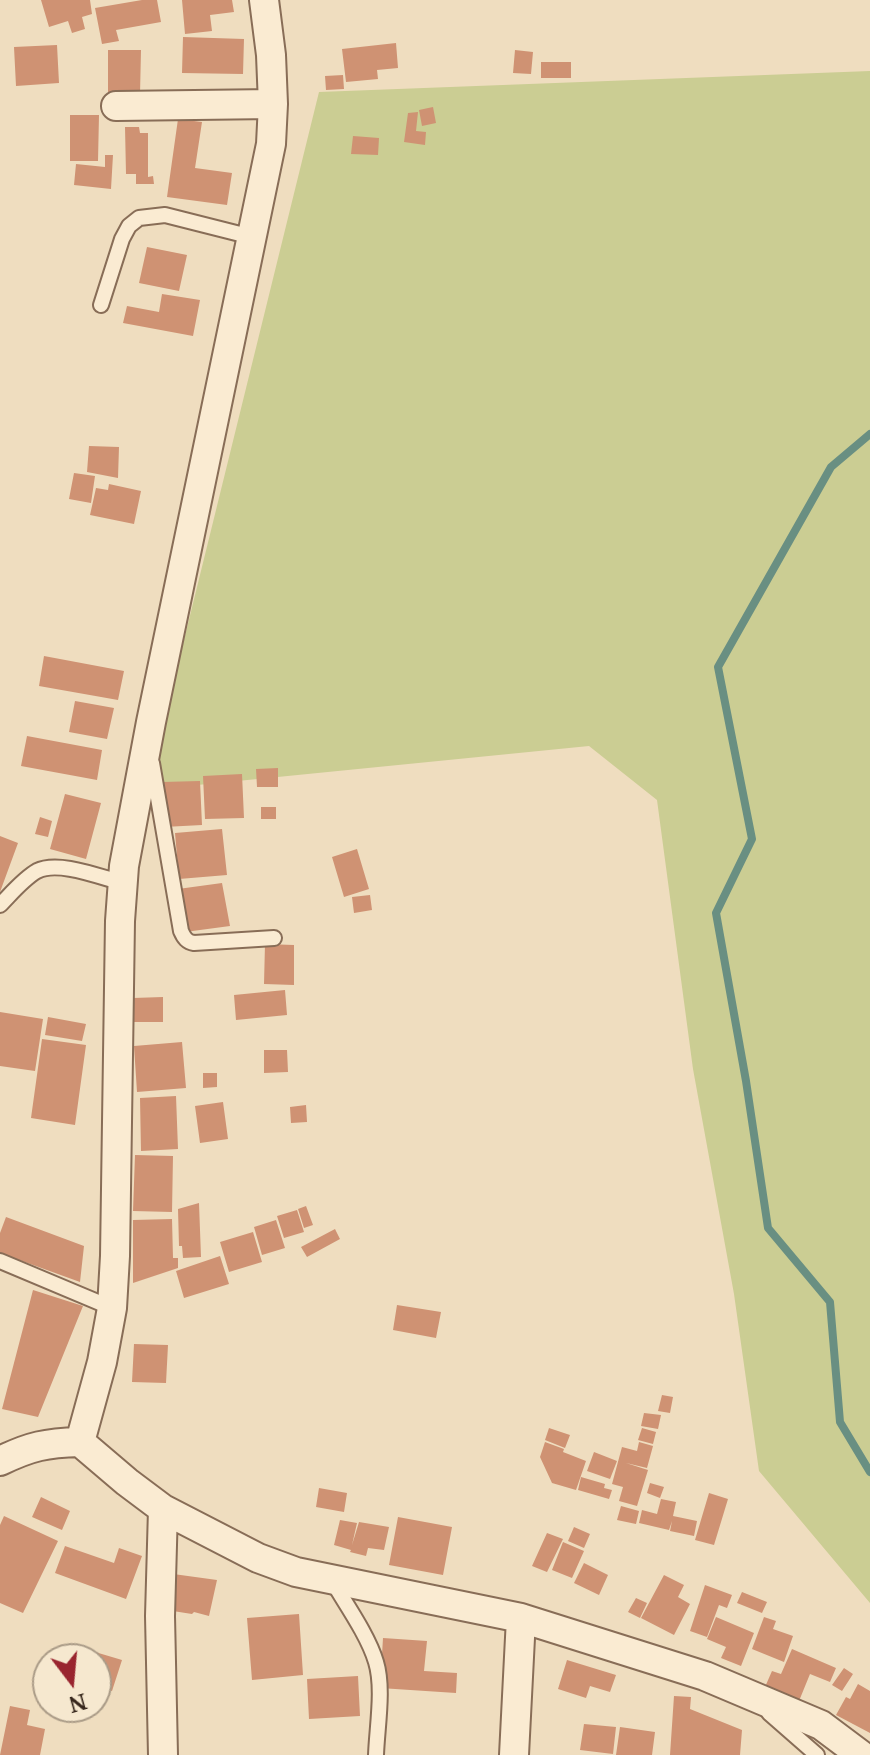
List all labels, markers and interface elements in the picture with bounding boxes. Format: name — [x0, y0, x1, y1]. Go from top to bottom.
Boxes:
north arrow — [32, 1643, 112, 1723]
text: N — [66, 1687, 91, 1721]

